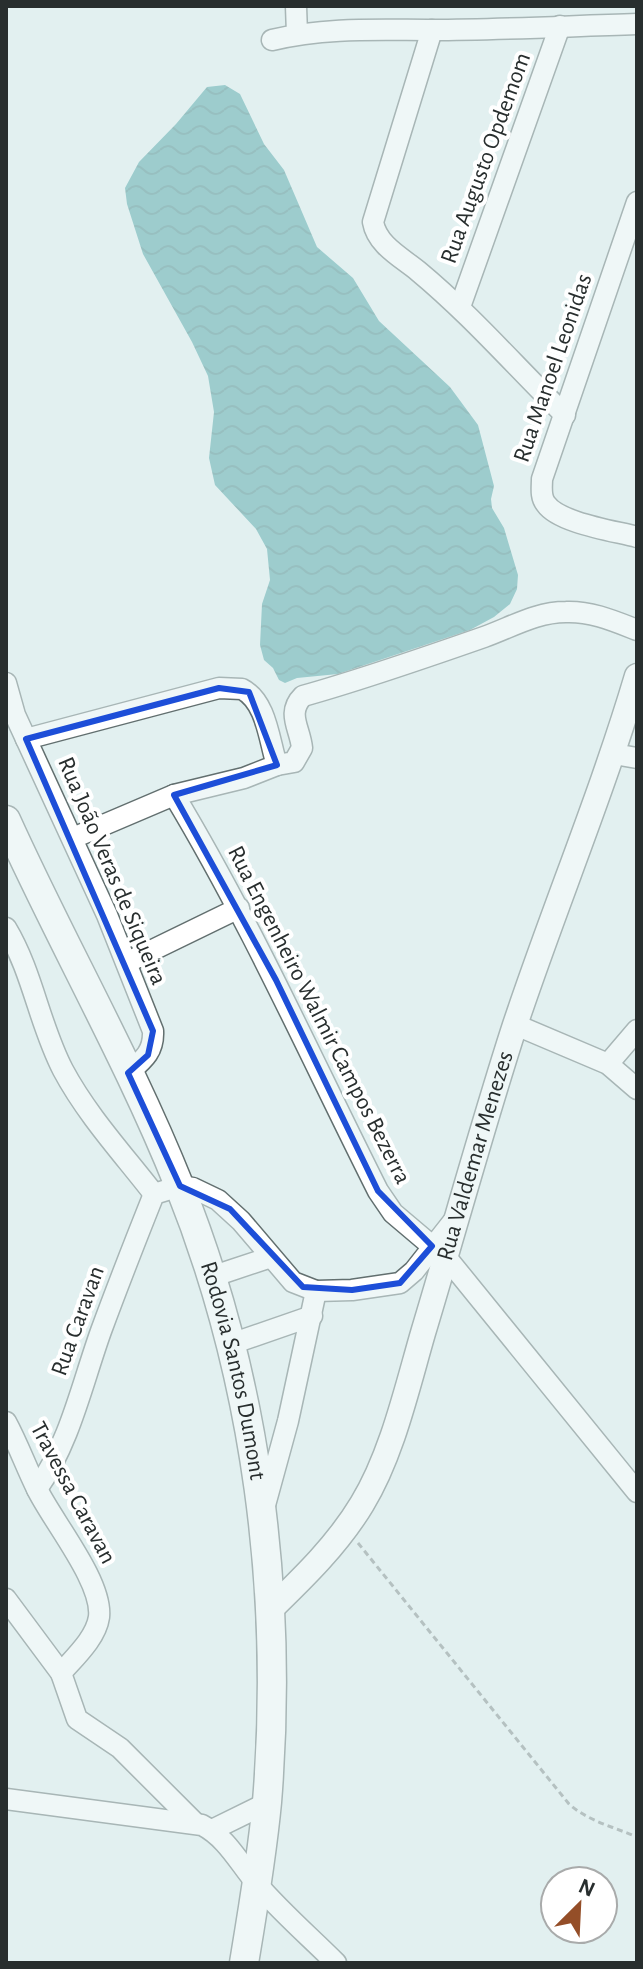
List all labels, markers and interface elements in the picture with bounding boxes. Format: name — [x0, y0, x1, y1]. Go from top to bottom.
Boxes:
street label: Rua Augusto Opdemom — [437, 49, 535, 267]
street label: Rua Manoel Leonidas — [509, 271, 597, 465]
street label: Rua João Veras de Siqueira — [53, 753, 171, 989]
street label: Rua Engenheiro Walmir Campos Bezerra — [223, 842, 415, 1188]
street label: Rua Valdemar Menezes — [433, 1048, 518, 1263]
street label: Rodovia Santos Dumont — [196, 1259, 269, 1482]
street label: Rua Caravan — [47, 1263, 109, 1379]
street label: Travessa Caravan — [26, 1418, 120, 1568]
north arrow — [539, 1865, 619, 1945]
text: N — [575, 1874, 598, 1901]

